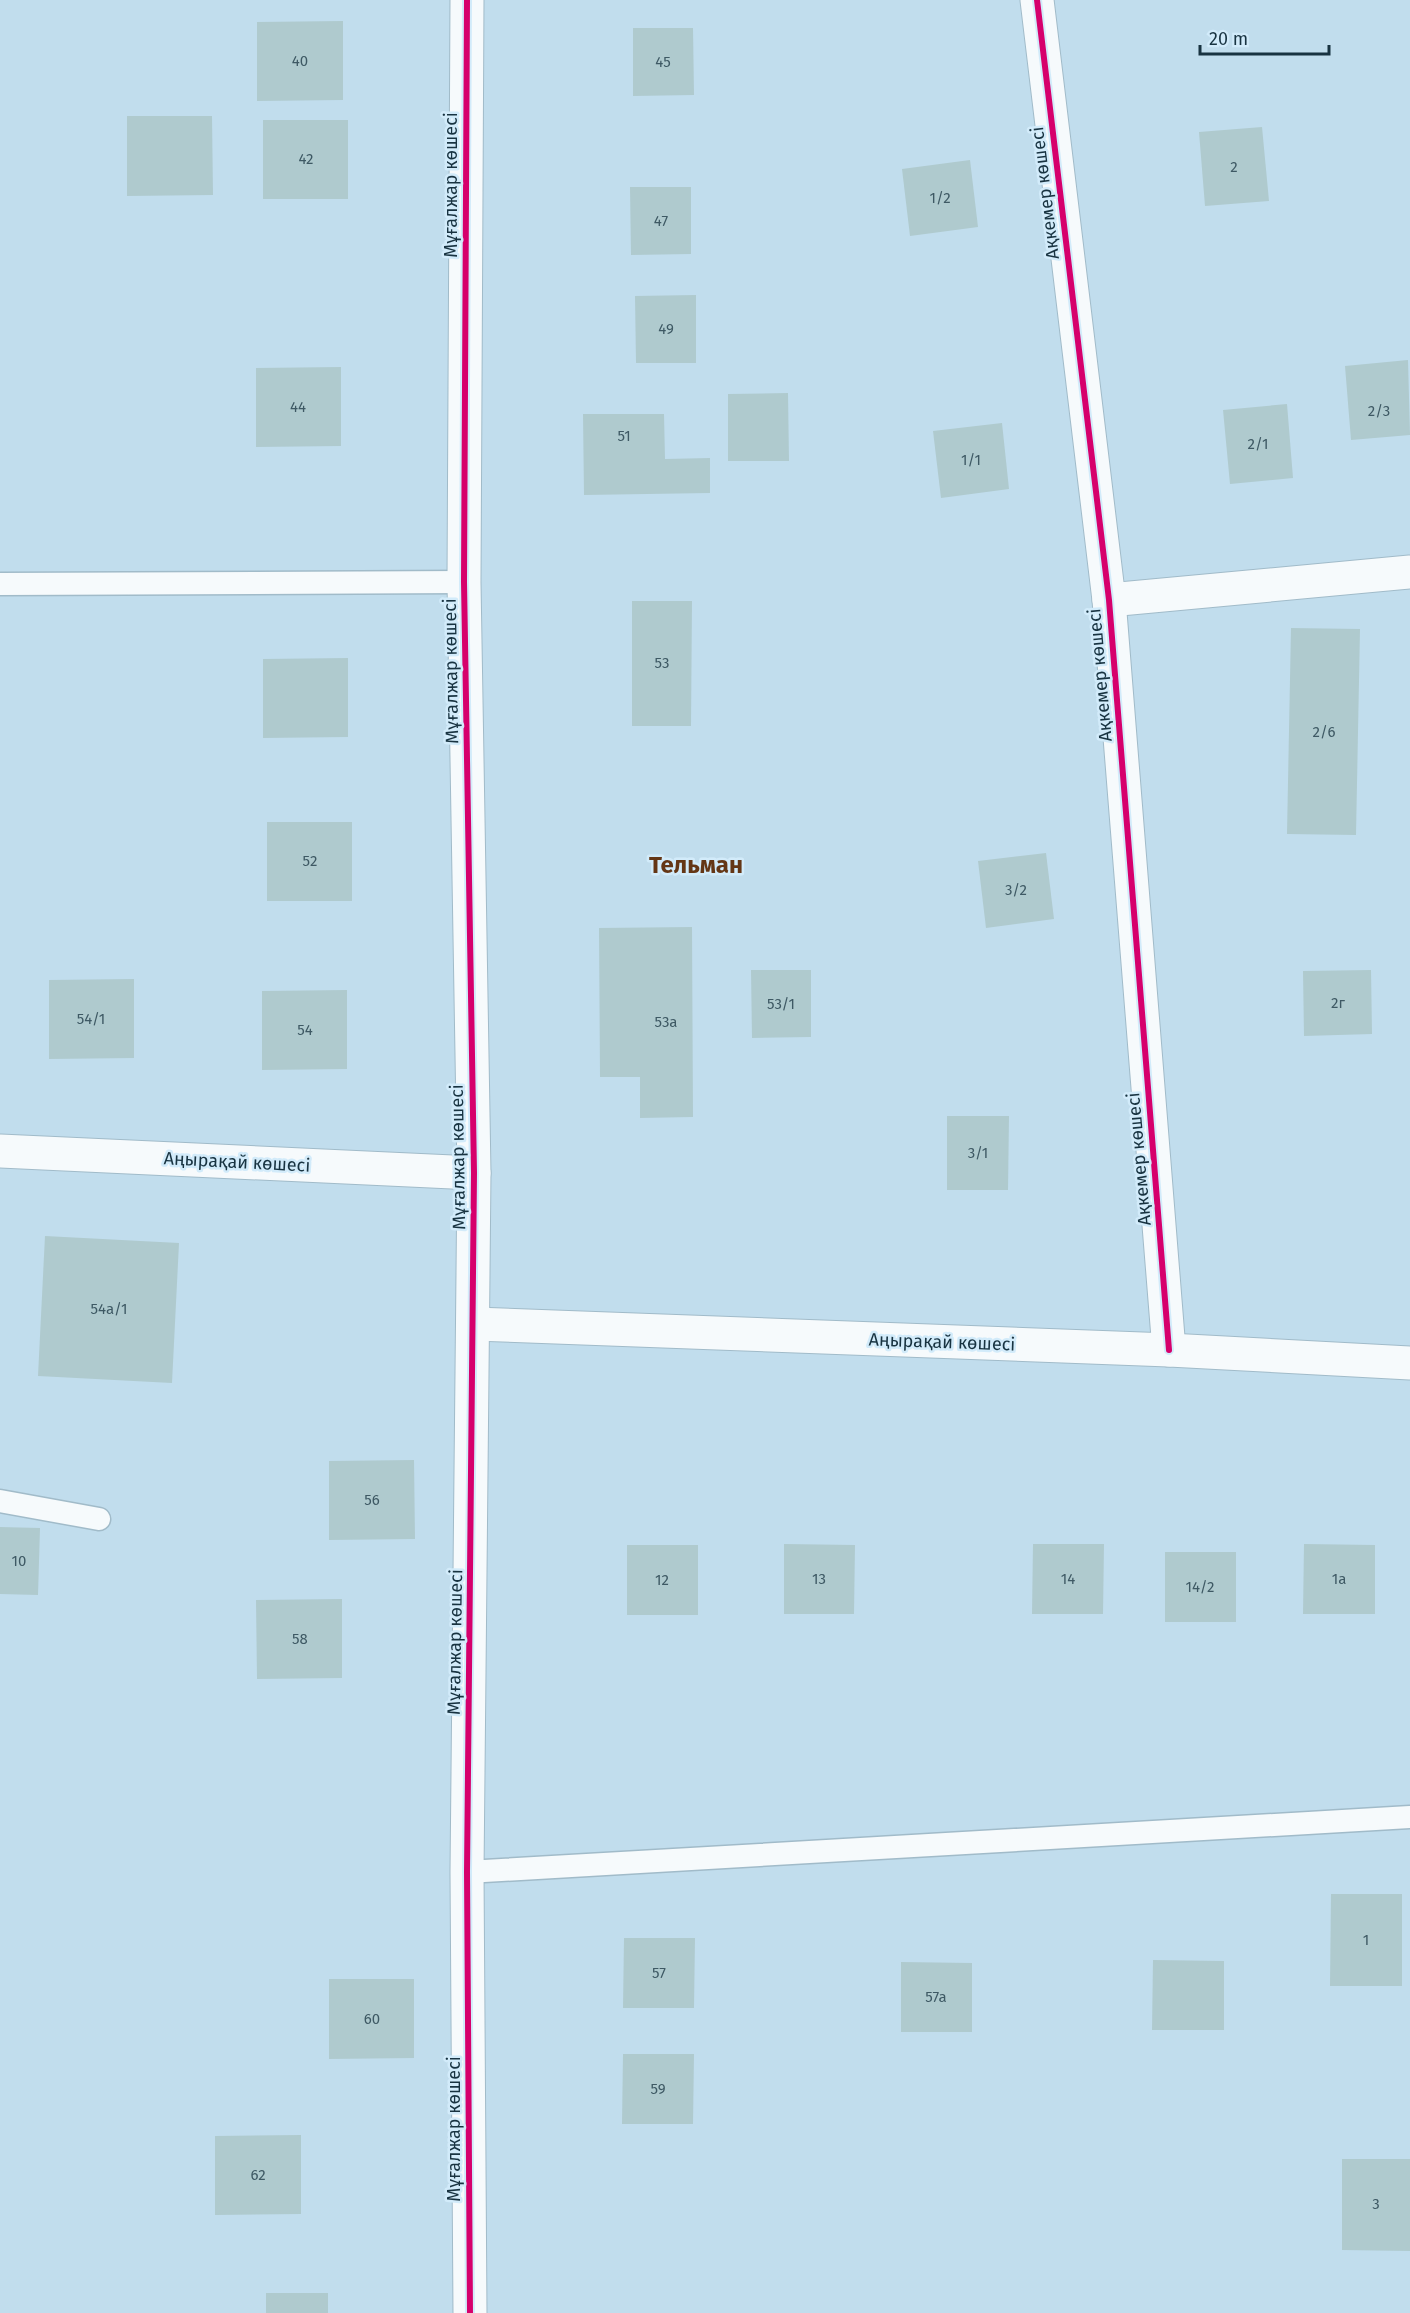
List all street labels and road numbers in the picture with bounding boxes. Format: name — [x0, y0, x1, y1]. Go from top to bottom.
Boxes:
street label: Мұғалжар көшесі — [440, 112, 462, 258]
street label: Ақкемер көшесі — [1026, 125, 1064, 261]
street label: Мұғалжар көшесі — [439, 598, 463, 744]
street label: Ақкемер көшесі — [1083, 608, 1117, 742]
street label: Мұғалжар көшесі — [446, 1084, 470, 1230]
street label: Ақкемер көшесі — [1122, 1092, 1156, 1226]
street label: Аңырақай көшесі — [163, 1147, 311, 1177]
street label: Аңырақай көшесі — [868, 1328, 1016, 1356]
street label: Мұғалжар көшесі — [443, 1569, 467, 1715]
street label: Мұғалжар көшесі — [443, 2056, 465, 2202]

